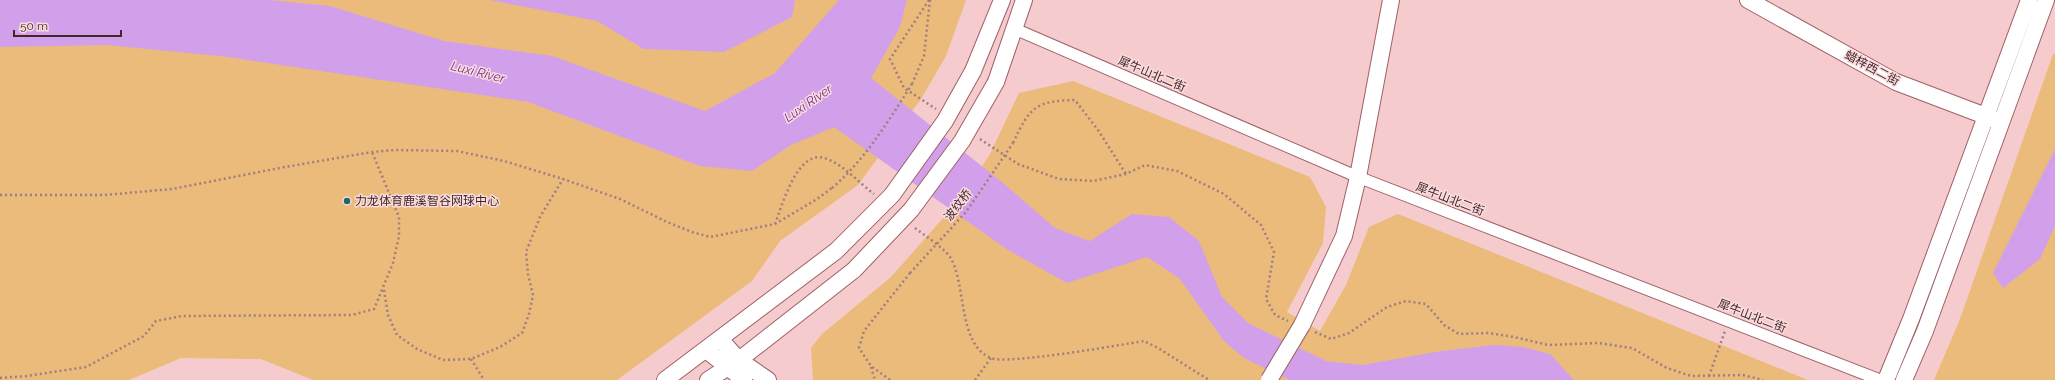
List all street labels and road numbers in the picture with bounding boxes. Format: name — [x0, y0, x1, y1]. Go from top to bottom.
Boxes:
street label: 蜡梓西二街 — [1842, 48, 1902, 88]
street label: 犀牛山北二街 — [1116, 53, 1188, 95]
street label: 犀牛山北二街 — [1414, 180, 1486, 218]
street label: 波纹桥 — [941, 187, 975, 223]
street label: 犀牛山北二街 — [1716, 297, 1788, 335]

